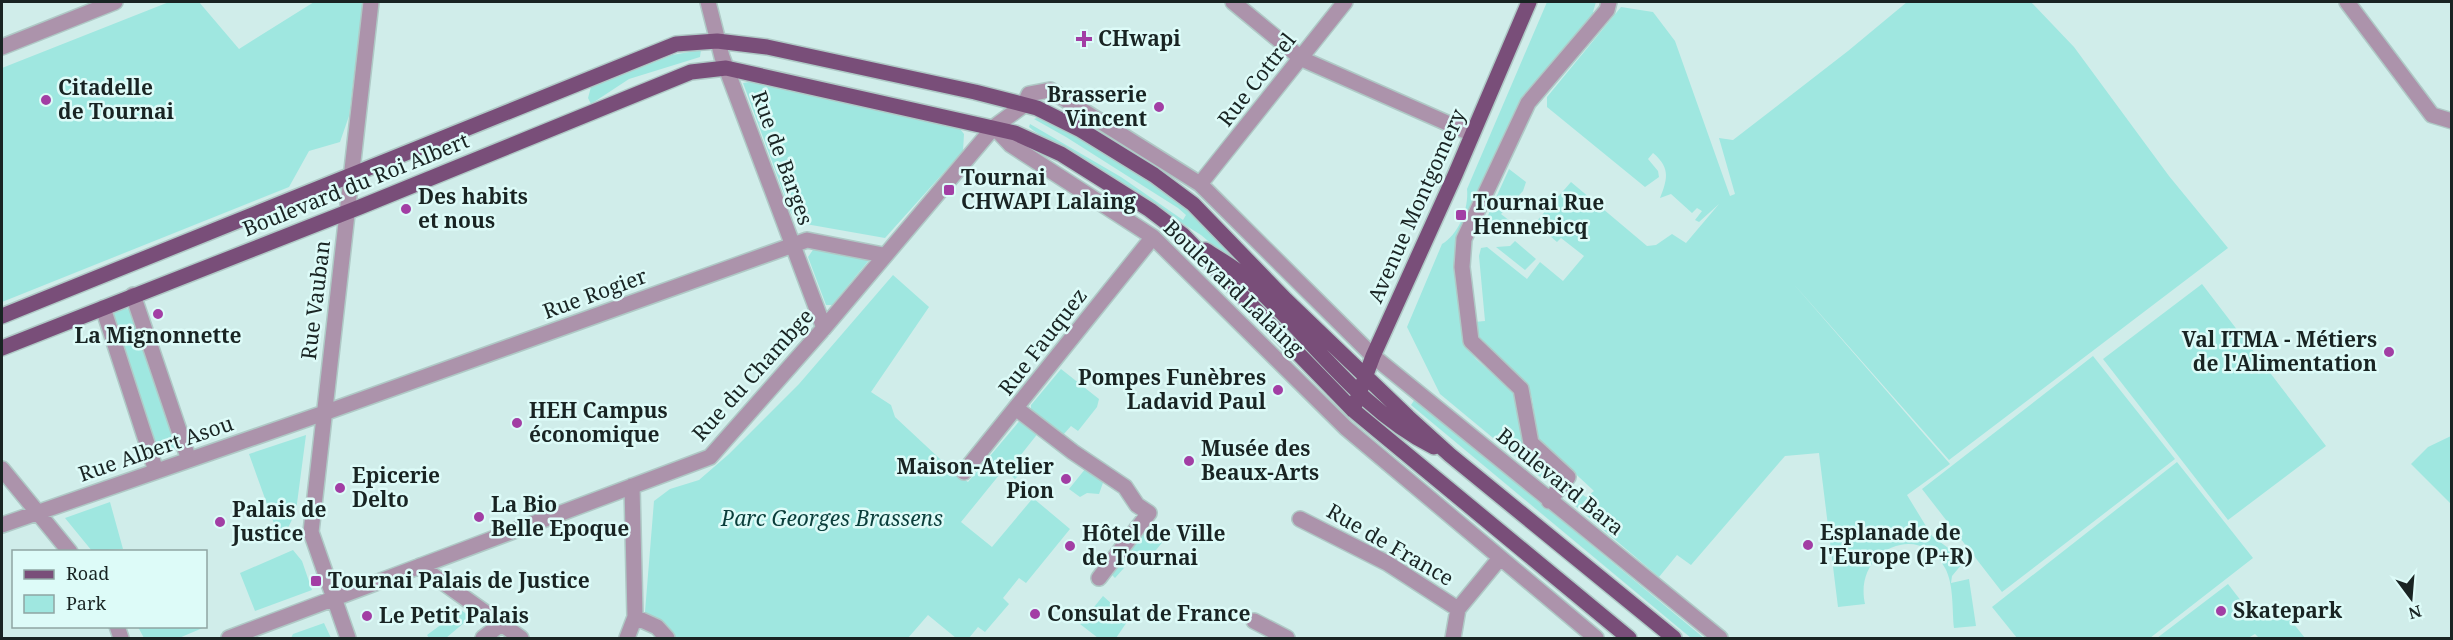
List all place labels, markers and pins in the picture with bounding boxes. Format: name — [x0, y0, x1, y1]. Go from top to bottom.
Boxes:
place label: CHwapi — [1098, 24, 1181, 52]
marker: CHwapi — [1075, 30, 1093, 48]
place label: Citadelle de Tournai — [58, 73, 174, 125]
place label: Brasserie Vincent — [1047, 80, 1147, 132]
marker: Citadelle de Tournai — [39, 93, 53, 107]
marker: Brasserie Vincent — [1152, 100, 1166, 114]
place label: Tournai CHWAPI Lalaing — [961, 163, 1136, 215]
place label: Des habits et nous — [418, 182, 528, 234]
marker: Tournai CHWAPI Lalaing — [942, 183, 956, 197]
place label: Tournai Rue Hennebicq — [1473, 188, 1604, 240]
marker: Des habits et nous — [399, 202, 413, 216]
marker: Tournai Rue Hennebicq — [1454, 208, 1468, 222]
marker: La Mignonnette — [151, 307, 165, 321]
place label: La Mignonnette — [75, 321, 241, 349]
place label: Val ITMA - Métiers de l'Alimentation — [2182, 325, 2377, 377]
marker: Val ITMA - Métiers de l'Alimentation — [2382, 345, 2396, 359]
place label: Pompes Funèbres Ladavid Paul — [1078, 363, 1267, 415]
marker: Pompes Funèbres Ladavid Paul — [1271, 383, 1285, 397]
place label: HEH Campus économique — [529, 396, 668, 448]
marker: HEH Campus économique — [510, 416, 524, 430]
place label: Musée des Beaux-Arts — [1201, 434, 1319, 486]
place label: Maison-Atelier Pion — [896, 452, 1054, 504]
marker: Musée des Beaux-Arts — [1182, 454, 1196, 468]
place label: Epicerie Delto — [352, 461, 440, 513]
marker: Maison-Atelier Pion — [1059, 472, 1073, 486]
marker: Epicerie Delto — [333, 481, 347, 495]
place label: La Bio Belle Epoque — [491, 490, 629, 542]
place label: Palais de Justice — [231, 495, 327, 547]
marker: La Bio Belle Epoque — [472, 510, 486, 524]
marker: Palais de Justice — [213, 515, 227, 529]
place label: Esplanade de l'Europe (P+R) — [1820, 518, 1973, 570]
place label: Hôtel de Ville de Tournai — [1082, 519, 1225, 571]
marker: Esplanade de l'Europe (P+R) — [1801, 538, 1815, 552]
marker: Hôtel de Ville de Tournai — [1063, 539, 1077, 553]
place label: Tournai Palais de Justice — [328, 566, 590, 594]
marker: Tournai Palais de Justice — [309, 574, 323, 588]
place label: Skatepark — [2233, 596, 2343, 624]
place label: Consulat de France — [1047, 599, 1250, 627]
place label: Le Petit Palais — [379, 601, 529, 629]
marker: Skatepark — [2214, 604, 2228, 618]
marker: Consulat de France — [1028, 607, 1042, 621]
marker: Le Petit Palais — [360, 609, 374, 623]

